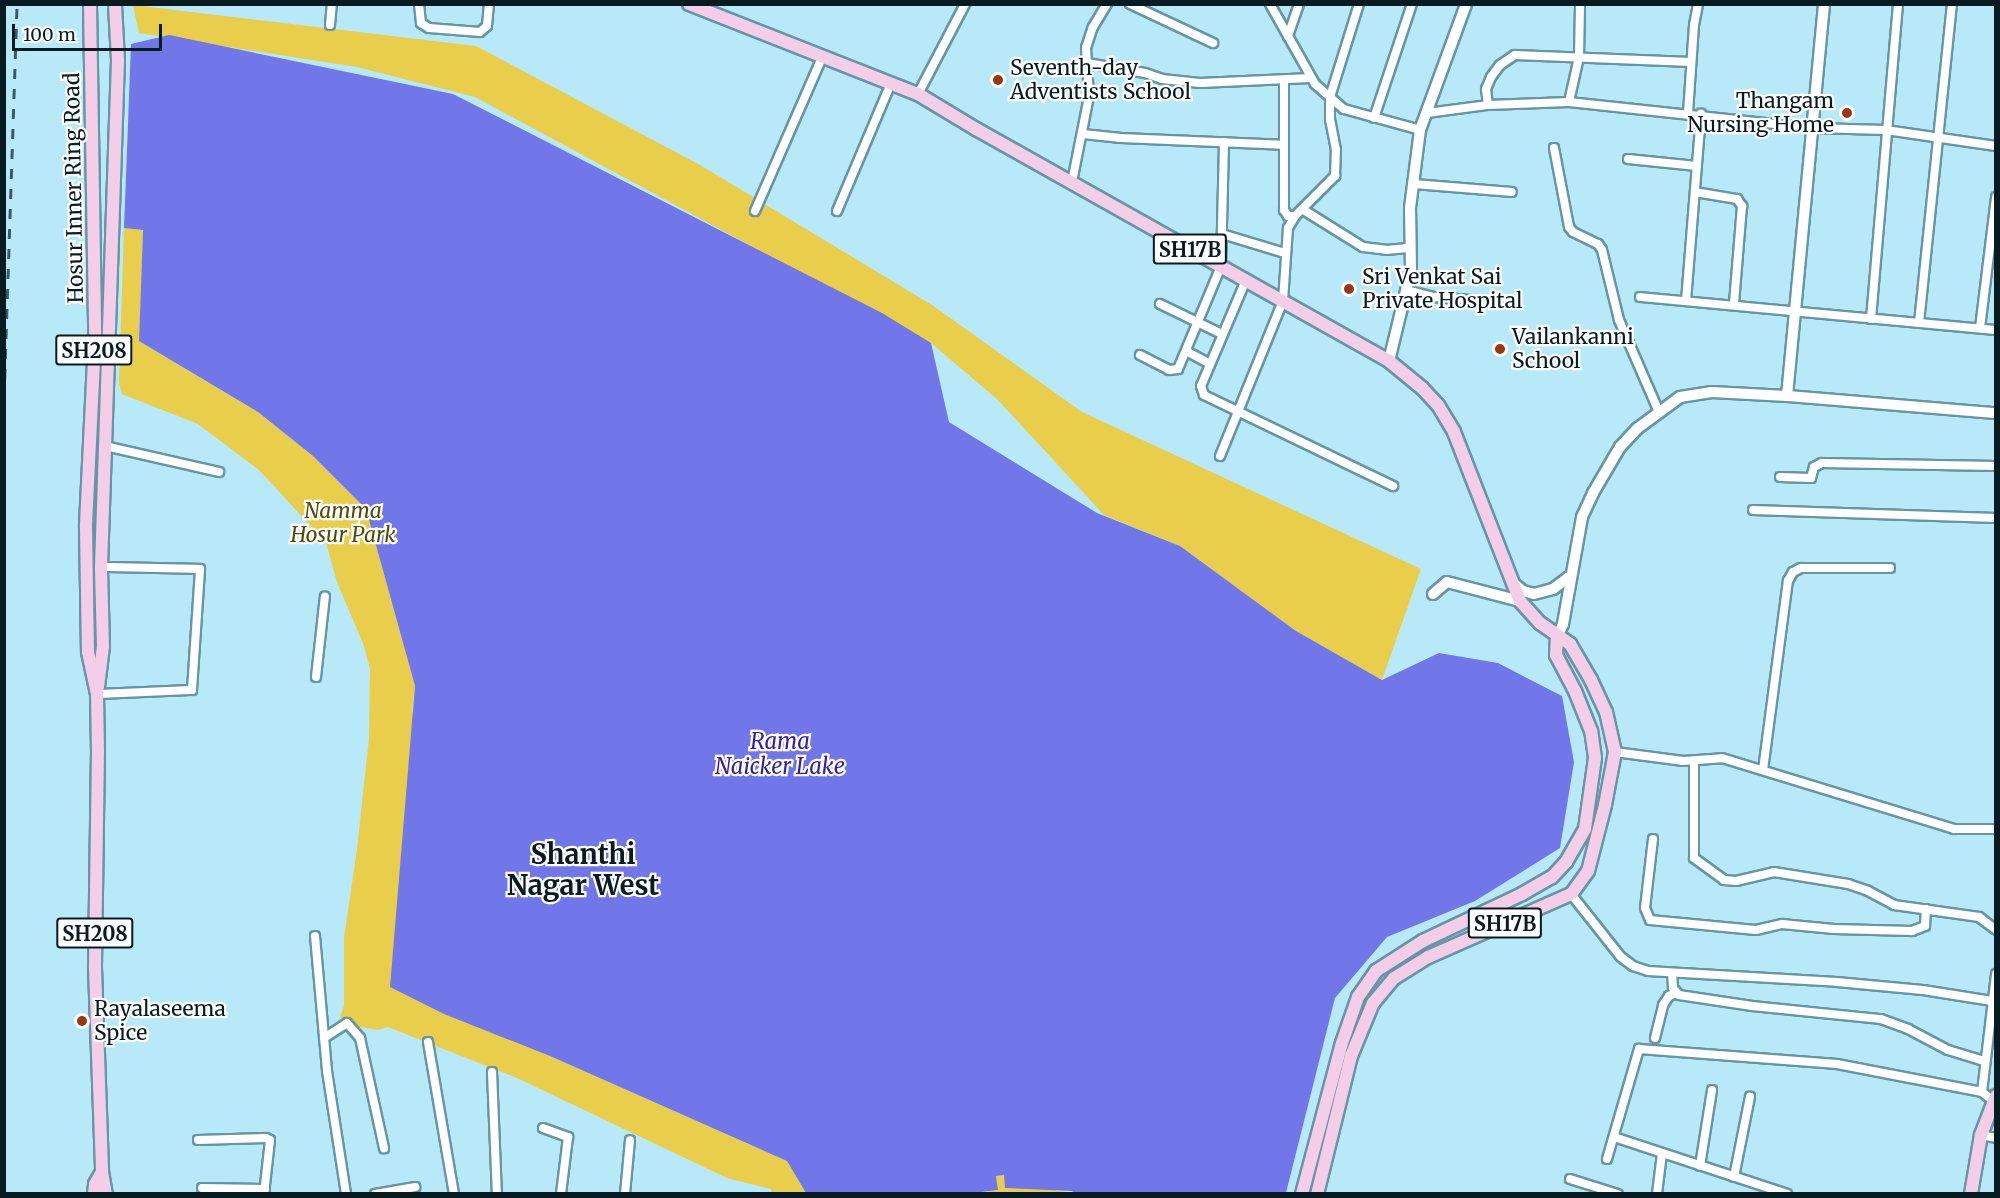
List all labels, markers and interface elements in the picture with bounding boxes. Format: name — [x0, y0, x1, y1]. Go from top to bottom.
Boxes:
scale bar — [15, 12, 165, 50]
text: 100 m — [23, 23, 76, 46]
place label: Seventh-day Adventists School — [1010, 55, 1191, 105]
street label: Hosur Inner Ring Road — [59, 72, 89, 304]
marker: Seventh-day Adventists School — [991, 73, 1005, 87]
place label: Thangam Nursing Home — [1687, 88, 1834, 138]
marker: Thangam Nursing Home — [1838, 104, 1856, 122]
road number: SH17B — [1152, 232, 1228, 266]
place label: Sri Venkat Sai Private Hospital — [1362, 264, 1523, 314]
marker: Sri Venkat Sai Private Hospital — [1340, 280, 1358, 298]
place label: Vailankanni School — [1512, 324, 1634, 374]
road number: SH208 — [55, 333, 133, 367]
marker: Vailankanni School — [1493, 342, 1507, 356]
park label: Namma Hosur Park — [290, 498, 396, 548]
water label: Rama Naicker Lake — [715, 728, 845, 780]
district label: Shanthi Nagar West — [507, 838, 659, 901]
road number: SH17B — [1468, 906, 1543, 940]
road number: SH208 — [56, 916, 134, 950]
place label: Rayalaseema Spice — [94, 996, 226, 1046]
marker: Rayalaseema Spice — [75, 1014, 89, 1028]

